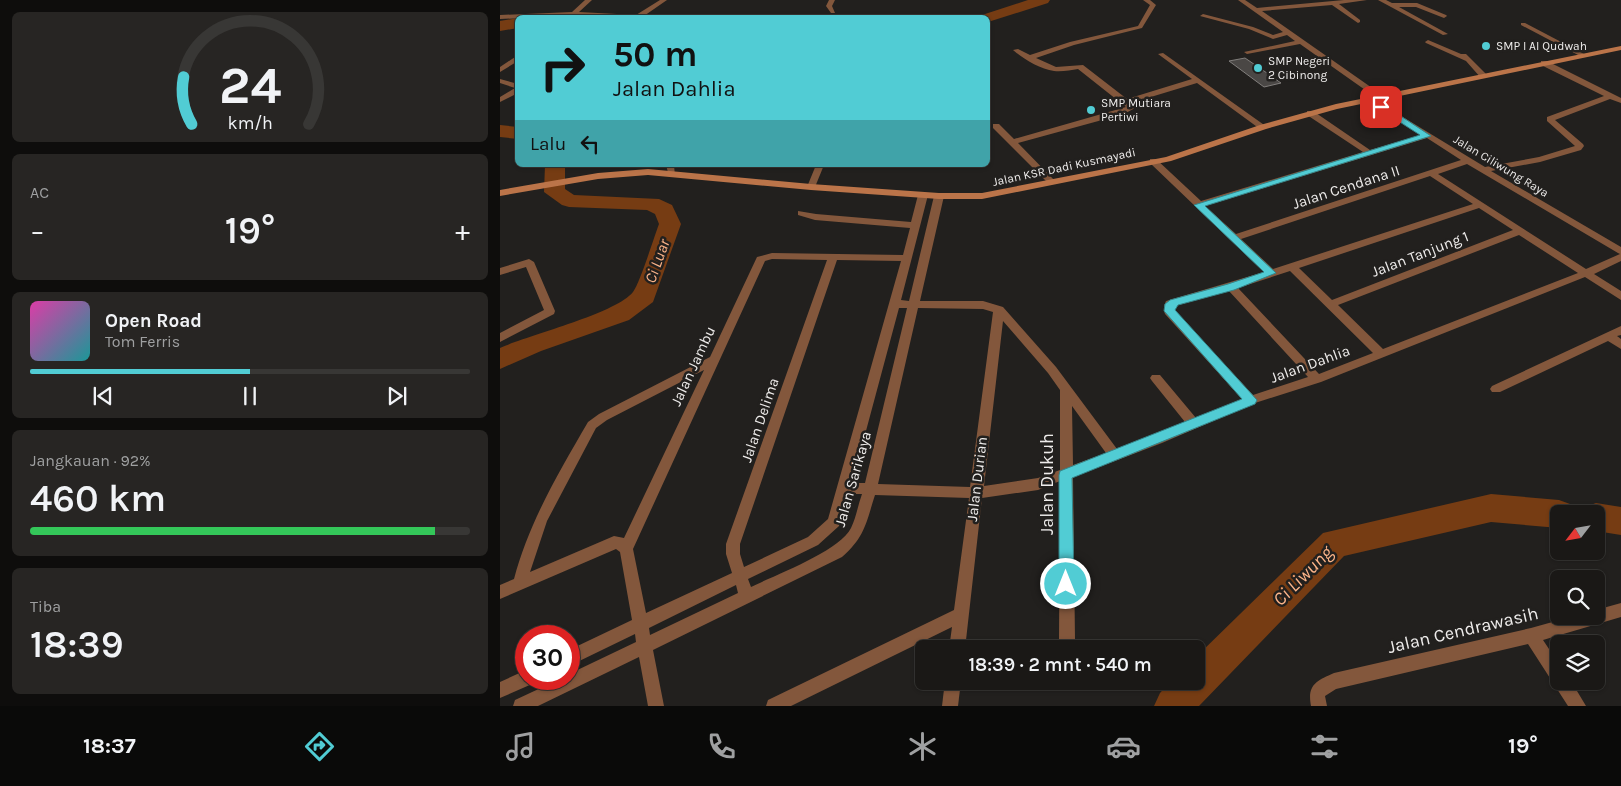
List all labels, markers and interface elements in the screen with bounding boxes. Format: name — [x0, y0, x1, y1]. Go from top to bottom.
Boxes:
text: 50 m — [613, 34, 698, 75]
icon: right — [530, 35, 595, 100]
place label: SMP I Al Qudwah — [1496, 39, 1587, 53]
marker: SMP I Al Qudwah — [1480, 40, 1492, 52]
place label: SMP Negeri 2 Cibinong — [1268, 54, 1330, 82]
text: 24 — [219, 55, 281, 116]
marker: SMP Negeri 2 Cibinong — [1252, 62, 1264, 74]
text: Jalan Dahlia — [613, 76, 736, 102]
pin — [1360, 86, 1402, 128]
icon: arrive — [1367, 93, 1395, 121]
place label: SMP Mutiara Pertiwi — [1101, 96, 1171, 124]
marker: SMP Mutiara Pertiwi — [1085, 104, 1097, 116]
text: km/h — [227, 113, 273, 134]
icon: left — [576, 130, 604, 158]
street label: Jalan Ciliwung Raya — [1451, 132, 1551, 200]
text: Lalu — [530, 133, 566, 155]
street label: Jalan KSR Dadi Kusmayadi — [991, 145, 1137, 189]
street label: Jalan Cendana II — [1290, 161, 1402, 213]
text: AC — [30, 183, 49, 202]
text: 19° — [225, 208, 275, 253]
text: − — [30, 214, 45, 247]
text: + — [455, 214, 470, 247]
street label: Jalan Tanjung 1 — [1369, 227, 1471, 281]
water label: Ci Luar — [640, 236, 674, 286]
text: Open Road — [105, 310, 202, 332]
street label: Jalan Jambu — [667, 323, 719, 409]
text: Tom Ferris — [105, 332, 180, 351]
street label: Jalan Dahlia — [1268, 341, 1352, 387]
street label: Jalan Delima — [737, 375, 783, 465]
icon: previous — [89, 382, 117, 410]
icon: pause — [236, 382, 264, 410]
icon: next — [383, 382, 411, 410]
street label: Jalan Sarikaya — [831, 429, 875, 529]
street label: Jalan Dukuh — [1036, 433, 1058, 535]
street label: Jalan Durian — [963, 435, 991, 523]
text: Jangkauan · 92% — [30, 451, 151, 470]
text: 460 km — [30, 476, 166, 521]
north arrow — [1550, 505, 1605, 560]
map controls — [1550, 505, 1605, 690]
water label: Ci Liwung — [1269, 541, 1338, 610]
position arrow — [1039, 557, 1091, 609]
button: search — [1550, 570, 1605, 625]
text: Tiba — [30, 597, 61, 616]
street label: Jalan Cendrawasih — [1385, 602, 1541, 658]
text: 18:39 — [30, 622, 124, 667]
speed limit sign: 30 — [515, 625, 580, 690]
button: layers — [1550, 635, 1605, 690]
text: 18:39 · 2 mnt · 540 m — [968, 654, 1152, 676]
icon: directions — [302, 729, 337, 764]
icon: music — [503, 729, 538, 764]
icon: phone — [704, 729, 739, 764]
icon: climate — [905, 729, 940, 764]
icon: car — [1106, 729, 1141, 764]
icon: filters — [1307, 729, 1342, 764]
text: 18:37 — [83, 733, 136, 759]
text: 19° — [1508, 733, 1538, 759]

